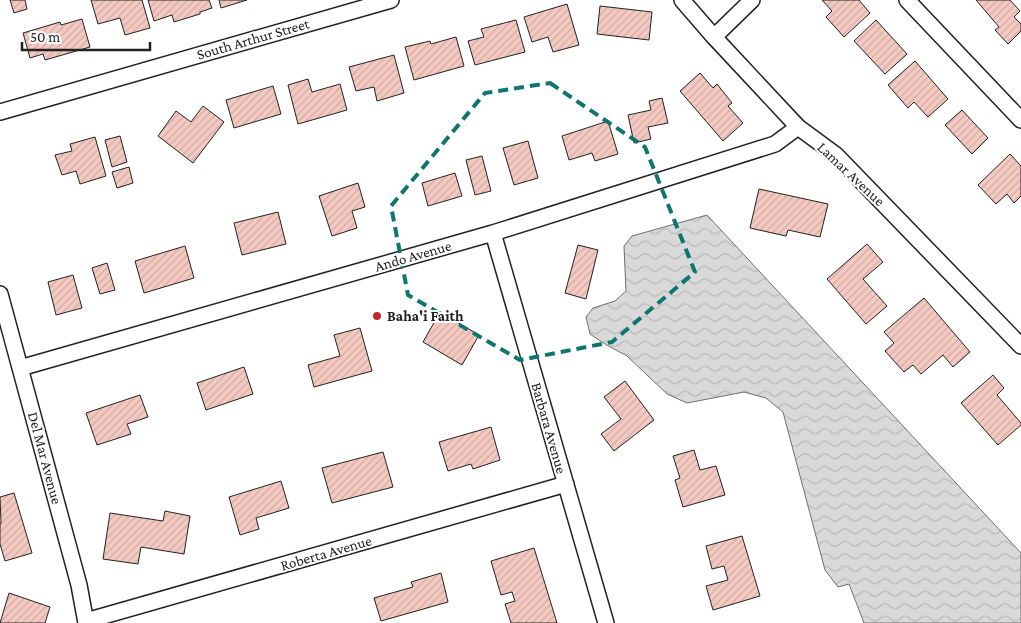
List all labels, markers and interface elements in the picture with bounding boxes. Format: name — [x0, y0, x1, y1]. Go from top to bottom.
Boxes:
street label: South Arthur Street — [195, 15, 312, 63]
scale bar — [22, 20, 150, 52]
text: 50 m — [30, 29, 60, 45]
street label: Lamar Avenue — [814, 139, 888, 209]
street label: Ando Avenue — [373, 237, 454, 275]
place label: Baha'i Faith — [387, 308, 464, 324]
marker: Baha'i Faith — [371, 310, 383, 322]
street label: Barbara Avenue — [528, 381, 570, 476]
street label: Del Mar Avenue — [25, 410, 65, 506]
street label: Roberta Avenue — [279, 532, 374, 574]

